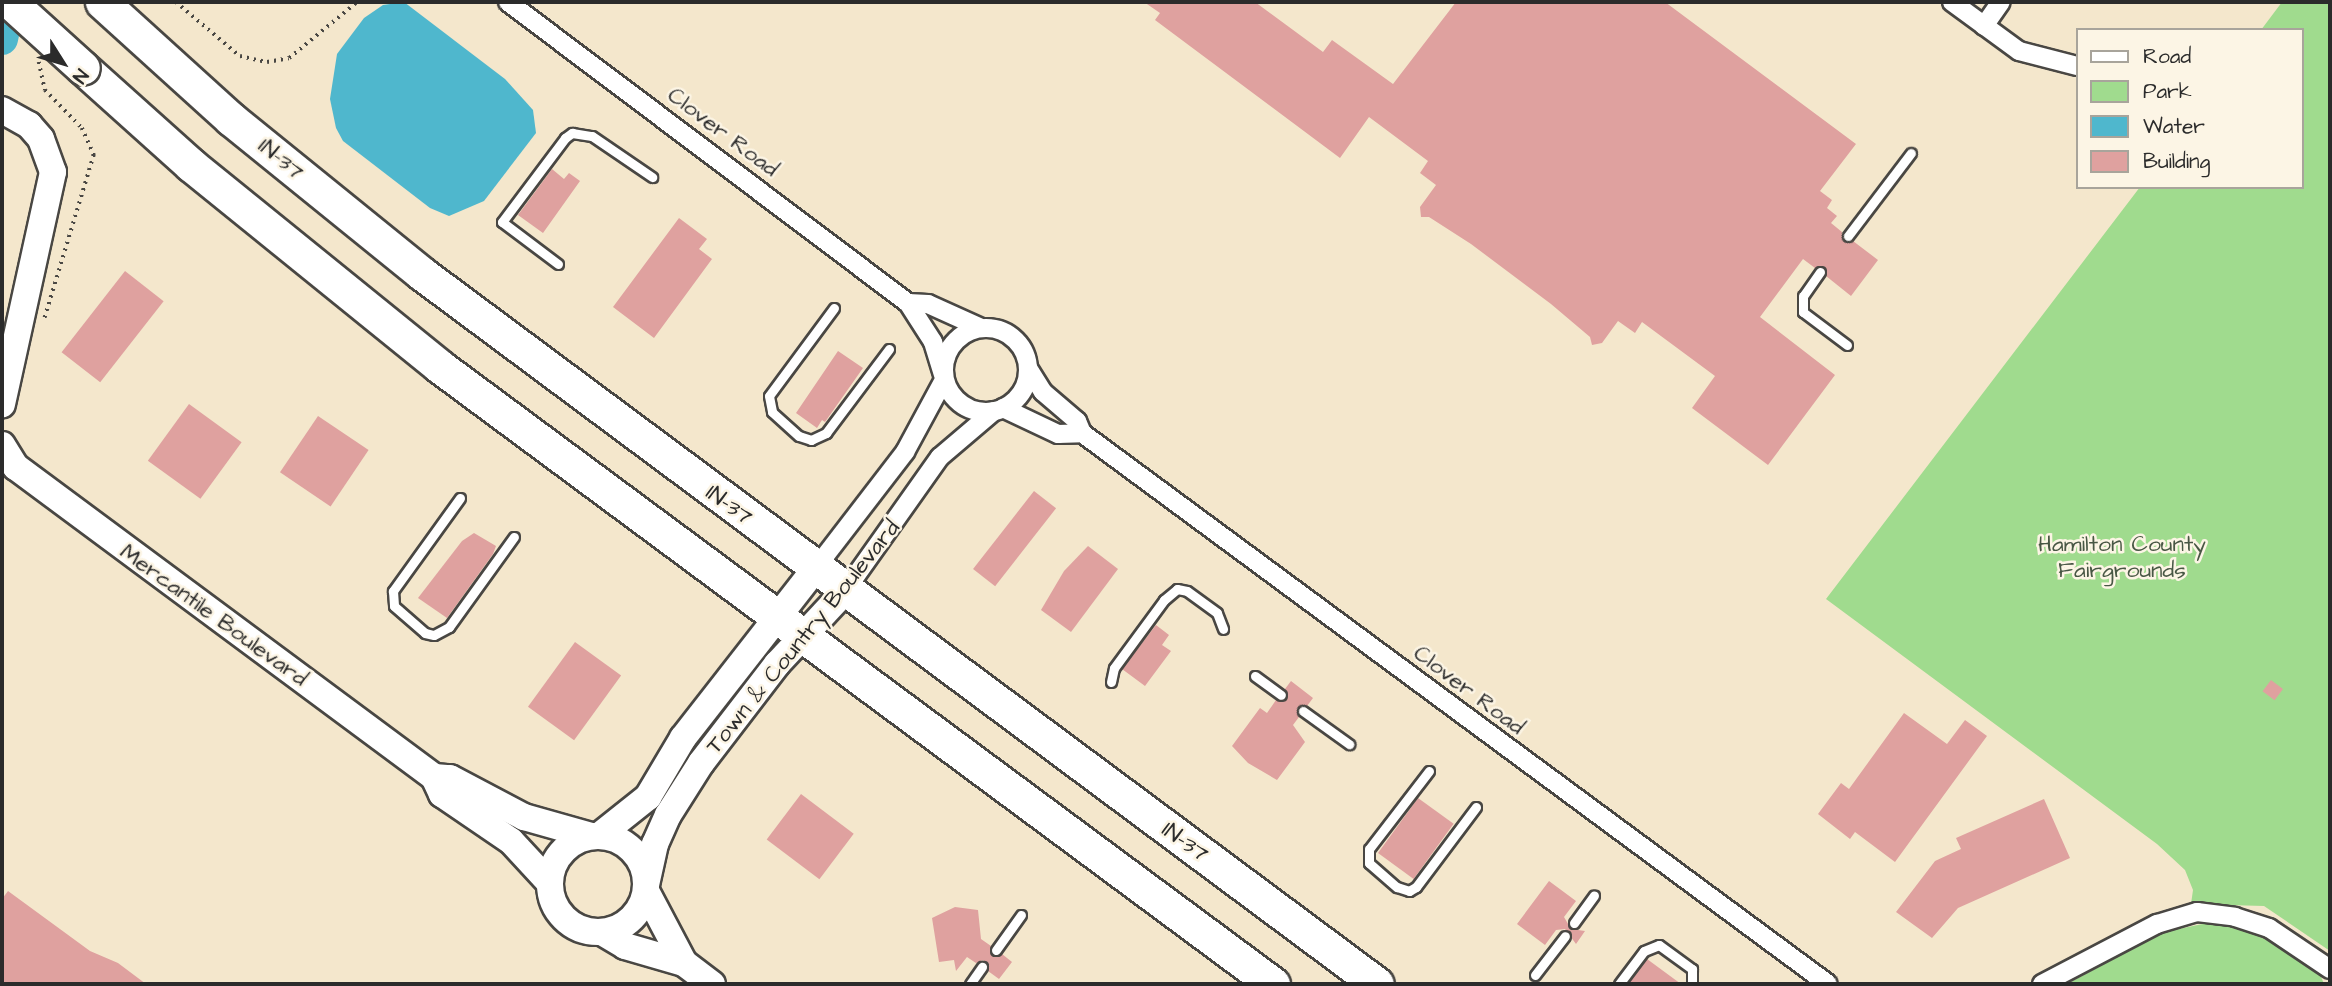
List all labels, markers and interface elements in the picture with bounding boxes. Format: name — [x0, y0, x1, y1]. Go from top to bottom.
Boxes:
north arrow — [28, 28, 98, 98]
legend — [2076, 28, 2304, 189]
text: Road — [2143, 42, 2191, 71]
text: N — [66, 63, 95, 89]
text: Park — [2143, 77, 2192, 106]
street label: Clover Road — [662, 81, 784, 183]
text: Water — [2143, 112, 2205, 141]
street label: IN-37 — [253, 132, 309, 186]
text: Building — [2143, 147, 2210, 176]
street label: IN-37 — [700, 479, 758, 531]
street label: Town & Country Boulevard — [700, 515, 906, 759]
park label: Hamilton County Fairgrounds — [2038, 530, 2206, 584]
street label: Mercantile Boulevard — [115, 538, 313, 692]
street label: Clover Road — [1408, 639, 1530, 741]
street label: IN-37 — [1156, 816, 1214, 868]

